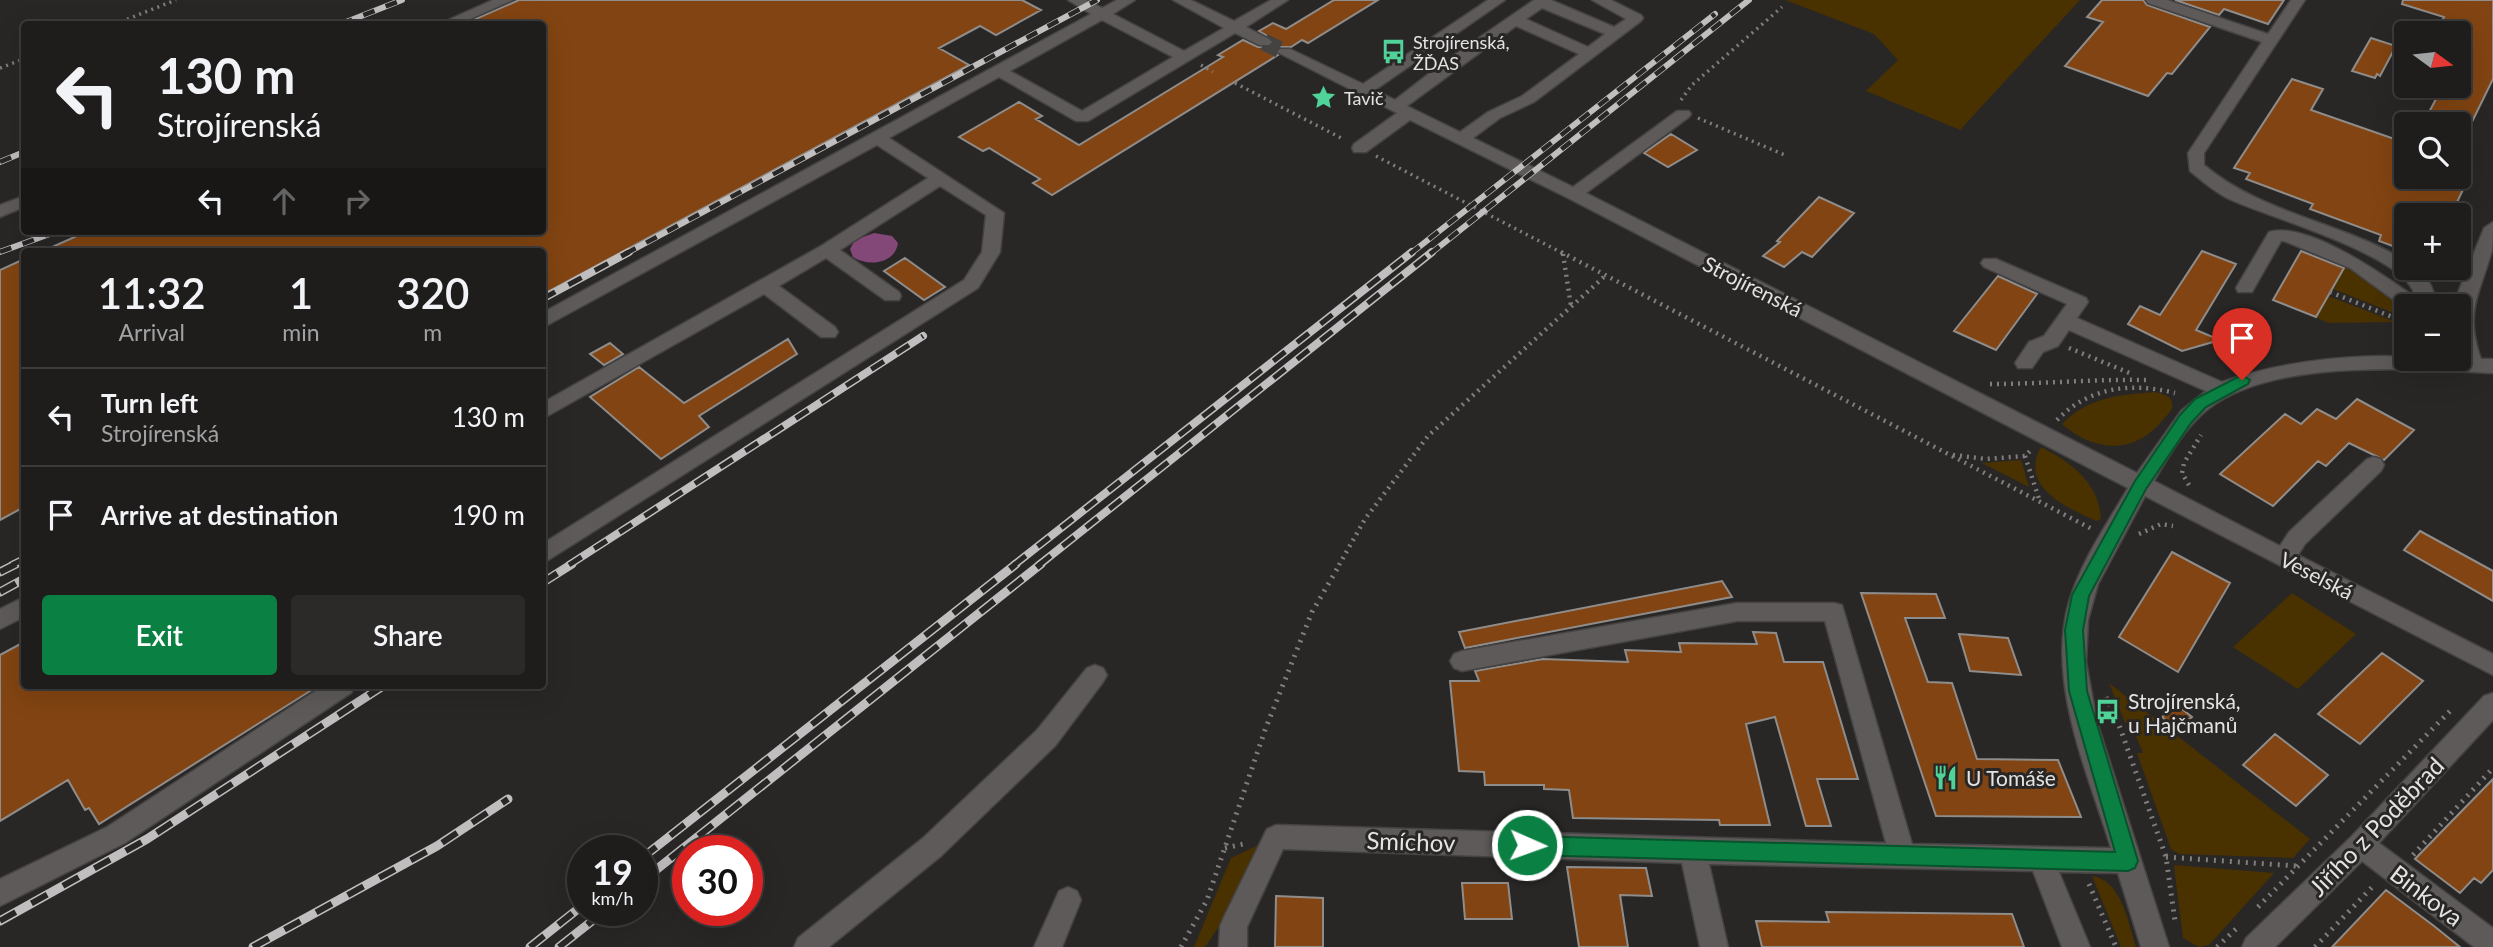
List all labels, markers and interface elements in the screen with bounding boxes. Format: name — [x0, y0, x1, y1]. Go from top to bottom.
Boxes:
north arrow — [2394, 21, 2471, 98]
map controls — [2394, 21, 2471, 371]
place label: Strojírenská, ŽĎAS — [1413, 31, 1510, 74]
bus stop icon: Strojírenská, ŽĎAS — [1379, 38, 1407, 66]
text: 130 m — [157, 46, 295, 104]
icon: left — [42, 49, 133, 140]
place icon: Tavič — [1310, 84, 1338, 112]
place label: Tavič — [1344, 87, 1384, 109]
text: Strojírenská — [157, 105, 321, 144]
button: search — [2394, 112, 2471, 189]
icon: left — [192, 182, 230, 220]
icon: ahead — [265, 182, 303, 220]
icon: right — [338, 182, 376, 220]
button: + — [2394, 203, 2471, 280]
street label: Strojírenská — [1699, 250, 1807, 322]
text: 11:32 — [98, 268, 206, 318]
text: 1 — [289, 268, 313, 318]
text: 320 — [396, 268, 469, 318]
button: − — [2394, 294, 2471, 371]
pin — [2212, 308, 2272, 380]
text: Arrival — [119, 318, 185, 346]
text: min — [282, 318, 320, 346]
text: m — [423, 318, 442, 346]
icon: arrive — [2223, 319, 2261, 357]
text: Turn left — [101, 387, 198, 419]
icon: left — [42, 398, 80, 436]
text: 130 m — [452, 401, 525, 433]
text: Strojírenská — [101, 419, 219, 447]
icon: arrive — [42, 496, 80, 534]
text: Arrive at destination — [101, 499, 338, 531]
text: 190 m — [452, 499, 525, 531]
street label: Veselská — [2276, 546, 2358, 604]
button: Exit — [42, 595, 277, 675]
button: Share — [291, 595, 525, 675]
place label: Strojírenská, u Hajčmanů — [2128, 688, 2241, 737]
bus stop icon: Strojírenská, u Hajčmanů — [2094, 698, 2122, 726]
street label: Jiřího z Poděbrad — [2302, 751, 2450, 901]
restaurant icon: U Tomáše — [1932, 763, 1960, 791]
place label: U Tomáše — [1966, 765, 2056, 790]
position arrow — [1490, 808, 1564, 882]
street label: Smíchov — [1366, 825, 1456, 857]
speed limit sign: 30 — [672, 835, 763, 926]
text: 19 — [592, 850, 633, 892]
street label: Binkova — [2385, 858, 2469, 932]
text: km/h — [591, 887, 634, 909]

